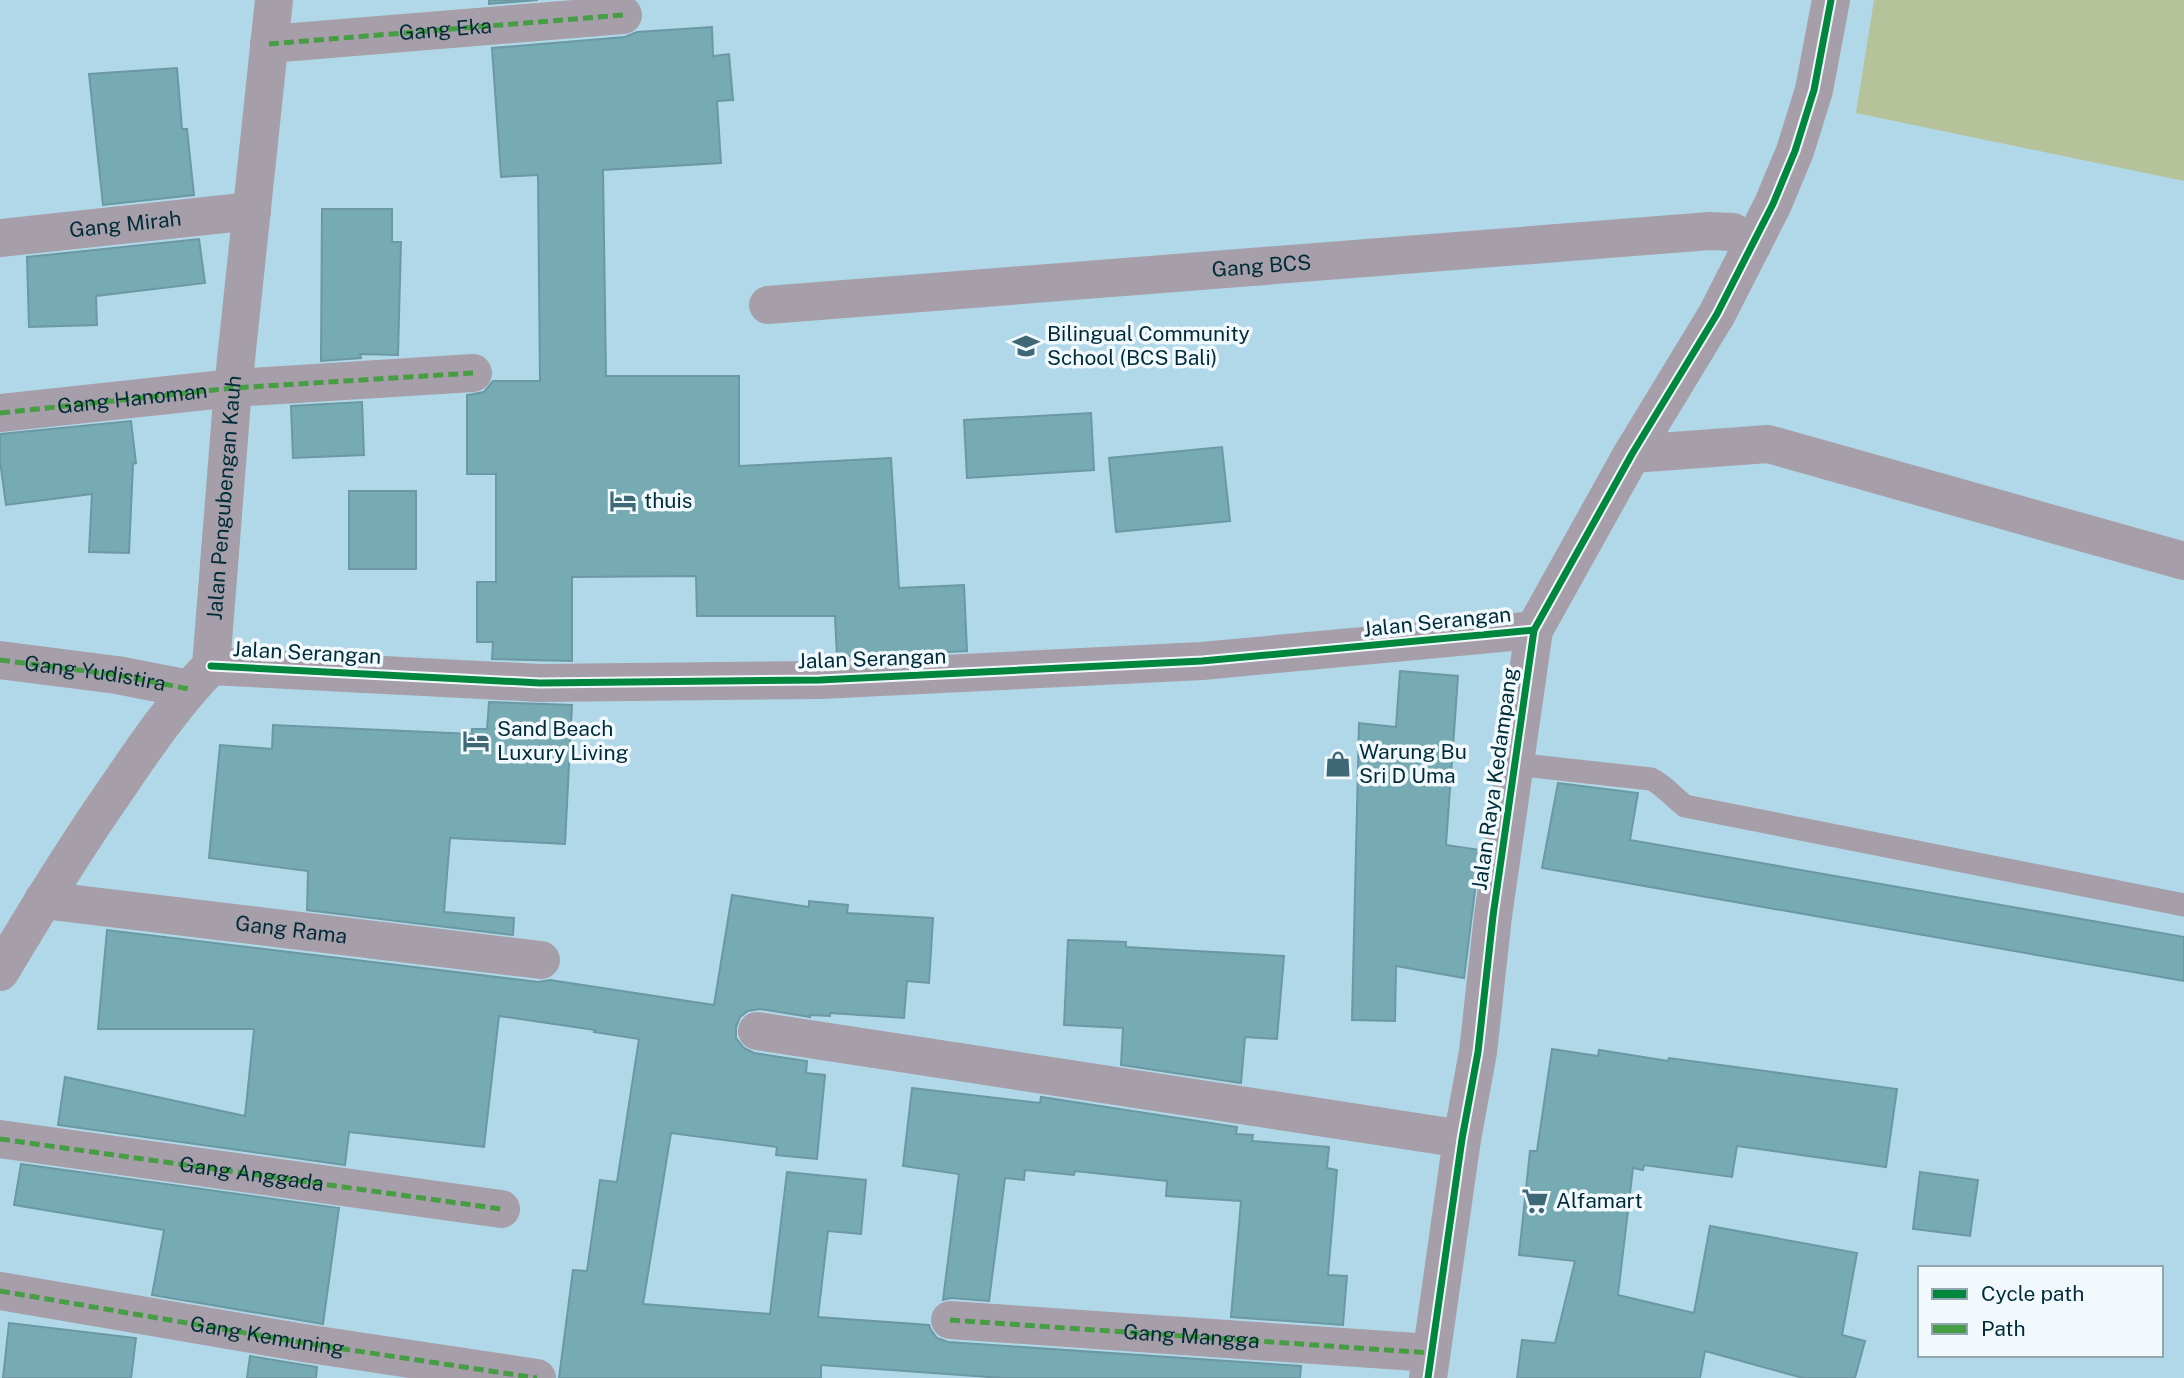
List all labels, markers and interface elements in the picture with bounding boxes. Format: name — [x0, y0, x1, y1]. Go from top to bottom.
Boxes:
street label: Gang Eka — [398, 13, 493, 45]
street label: Gang Mirah — [68, 206, 183, 243]
street label: Gang BCS — [1211, 249, 1312, 282]
place label: Bilingual Community School (BCS Bali) — [1047, 321, 1250, 370]
school or university icon: Bilingual Community School (BCS Bali) — [1011, 331, 1041, 361]
street label: Jalan Pengubengan Kauh — [202, 374, 246, 621]
street label: Gang Hanoman — [56, 378, 209, 419]
hotel icon: thuis — [608, 486, 638, 516]
place label: thuis — [644, 488, 692, 513]
street label: Jalan Serangan — [1362, 601, 1512, 642]
street label: Jalan Serangan — [232, 636, 382, 669]
street label: Jalan Serangan — [797, 643, 947, 674]
street label: Gang Yudistira — [23, 650, 168, 696]
street label: Jalan Raya Kedampang — [1466, 666, 1523, 892]
place label: Sand Beach Luxury Living — [497, 716, 629, 765]
hotel icon: Sand Beach Luxury Living — [461, 726, 491, 756]
place label: Warung Bu Sri D Uma — [1359, 739, 1467, 788]
shop icon: Warung Bu Sri D Uma — [1323, 749, 1353, 779]
street label: Gang Rama — [234, 910, 349, 949]
street label: Gang Anggada — [178, 1151, 326, 1196]
supermarket icon: Alfamart — [1520, 1186, 1550, 1216]
place label: Alfamart — [1556, 1188, 1643, 1213]
legend — [1918, 1266, 2163, 1357]
text: Cycle path — [1981, 1281, 2084, 1306]
street label: Gang Kemuning — [188, 1311, 346, 1361]
text: Path — [1981, 1316, 2026, 1341]
street label: Gang Mangga — [1122, 1319, 1261, 1353]

